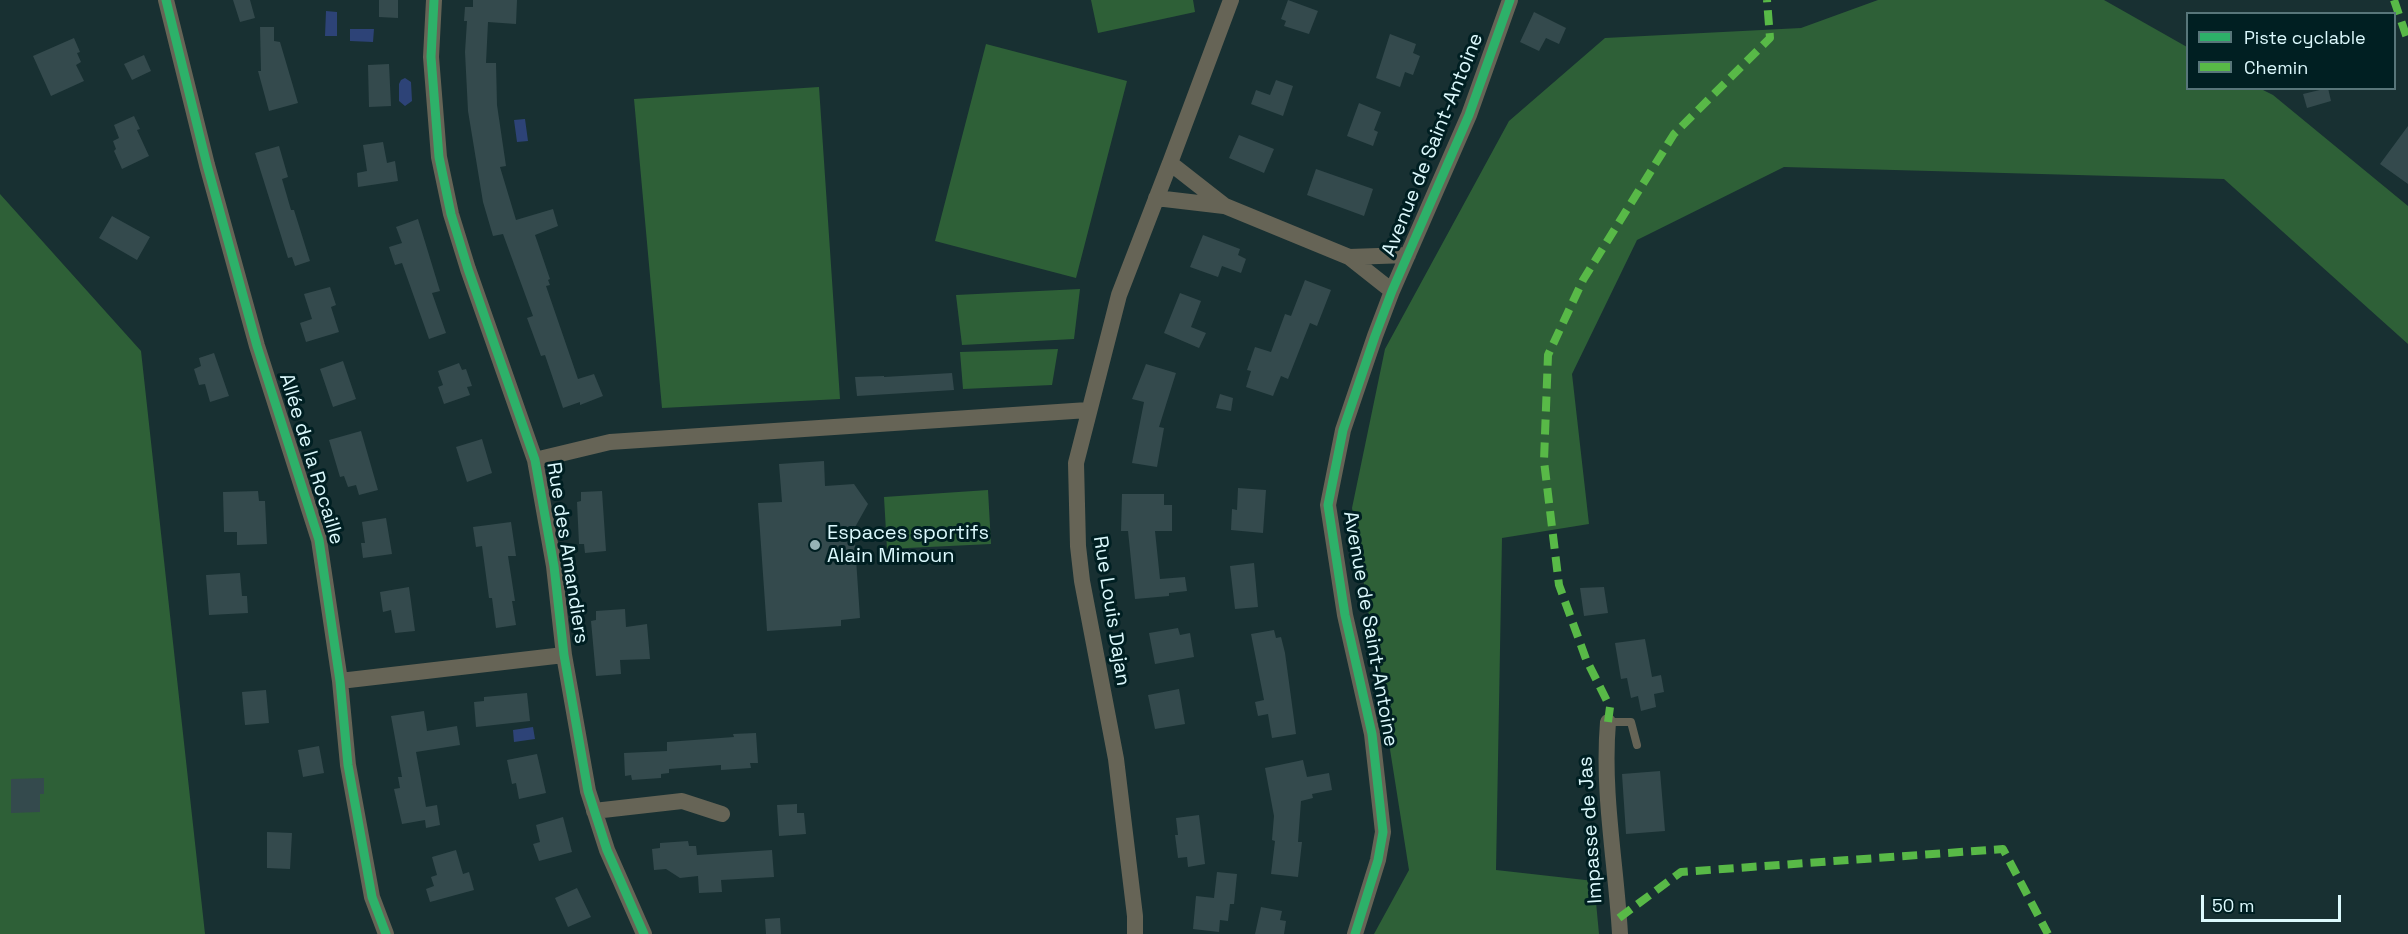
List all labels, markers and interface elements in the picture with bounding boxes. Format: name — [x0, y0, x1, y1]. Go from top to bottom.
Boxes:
legend — [2186, 12, 2396, 90]
text: Piste cyclable — [2244, 26, 2366, 49]
street label: Avenue de Saint-Antoine — [1377, 30, 1489, 260]
text: Chemin — [2244, 56, 2308, 79]
street label: Allée de la Rocaille — [274, 371, 348, 547]
street label: Rue des Amandiers — [541, 461, 593, 645]
street label: Avenue de Saint-Antoine — [1337, 509, 1403, 749]
place label: Espaces sportifs Alain Mimoun — [827, 522, 989, 569]
street label: Rue Louis Dajan — [1087, 534, 1135, 688]
marker: Espaces sportifs Alain Mimoun — [808, 538, 822, 552]
street label: Impasse de Jas — [1574, 756, 1608, 904]
scale bar — [2204, 883, 2344, 921]
text: 50 m — [2212, 894, 2254, 917]

